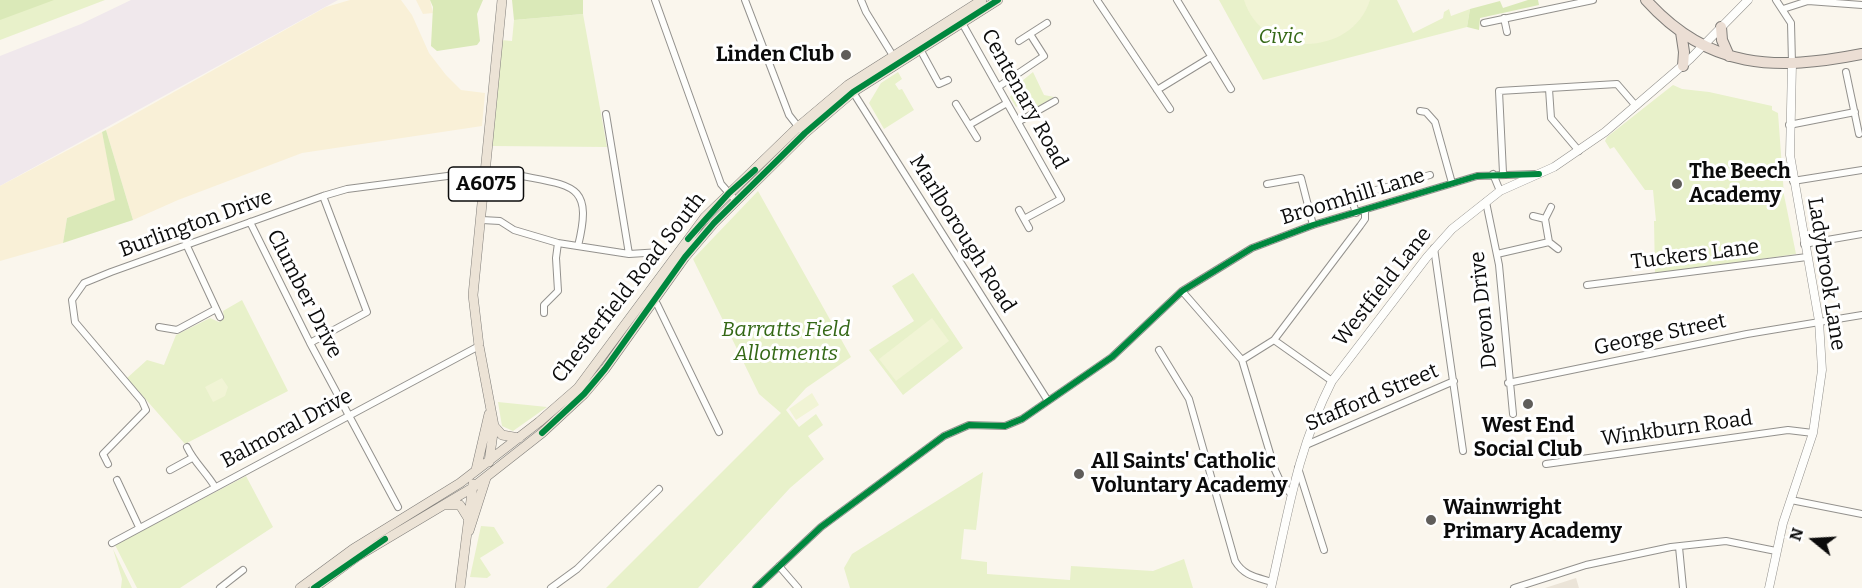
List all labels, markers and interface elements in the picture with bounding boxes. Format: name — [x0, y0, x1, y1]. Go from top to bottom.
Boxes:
park label: Civic — [1259, 24, 1303, 50]
street label: Centenary Road — [975, 25, 1073, 173]
place label: Linden Club — [716, 42, 834, 68]
marker: Linden Club — [839, 48, 853, 62]
street label: Marlborough Road — [903, 151, 1021, 317]
place label: The Beech Academy — [1689, 159, 1791, 209]
street label: Broomhill Lane — [1278, 163, 1428, 231]
road number: A6075 — [448, 167, 524, 201]
marker: The Beech Academy — [1670, 177, 1684, 191]
street label: Burlington Drive — [116, 185, 276, 263]
street label: Chesterfield Road South — [547, 188, 711, 388]
street label: Ladybrook Lane — [1801, 196, 1851, 352]
street label: Westfield Lane — [1329, 222, 1437, 352]
street label: Clumber Drive — [261, 225, 347, 363]
street label: Tuckers Lane — [1630, 235, 1760, 275]
street label: Devon Drive — [1465, 250, 1503, 370]
street label: George Street — [1592, 309, 1728, 361]
park label: Barratts Field Allotments — [722, 317, 850, 367]
street label: Stafford Street — [1302, 359, 1442, 437]
street label: Balmoral Drive — [217, 384, 357, 474]
marker: West End Social Club — [1521, 397, 1535, 411]
street label: Winkburn Road — [1600, 406, 1754, 452]
place label: West End Social Club — [1474, 413, 1582, 463]
place label: All Saints' Catholic Voluntary Academy — [1091, 449, 1288, 499]
marker: All Saints' Catholic Voluntary Academy — [1072, 467, 1086, 481]
place label: Wainwright Primary Academy — [1443, 495, 1622, 545]
north arrow — [1784, 510, 1844, 570]
marker: Wainwright Primary Academy — [1424, 513, 1438, 527]
text: N — [1785, 525, 1807, 543]

